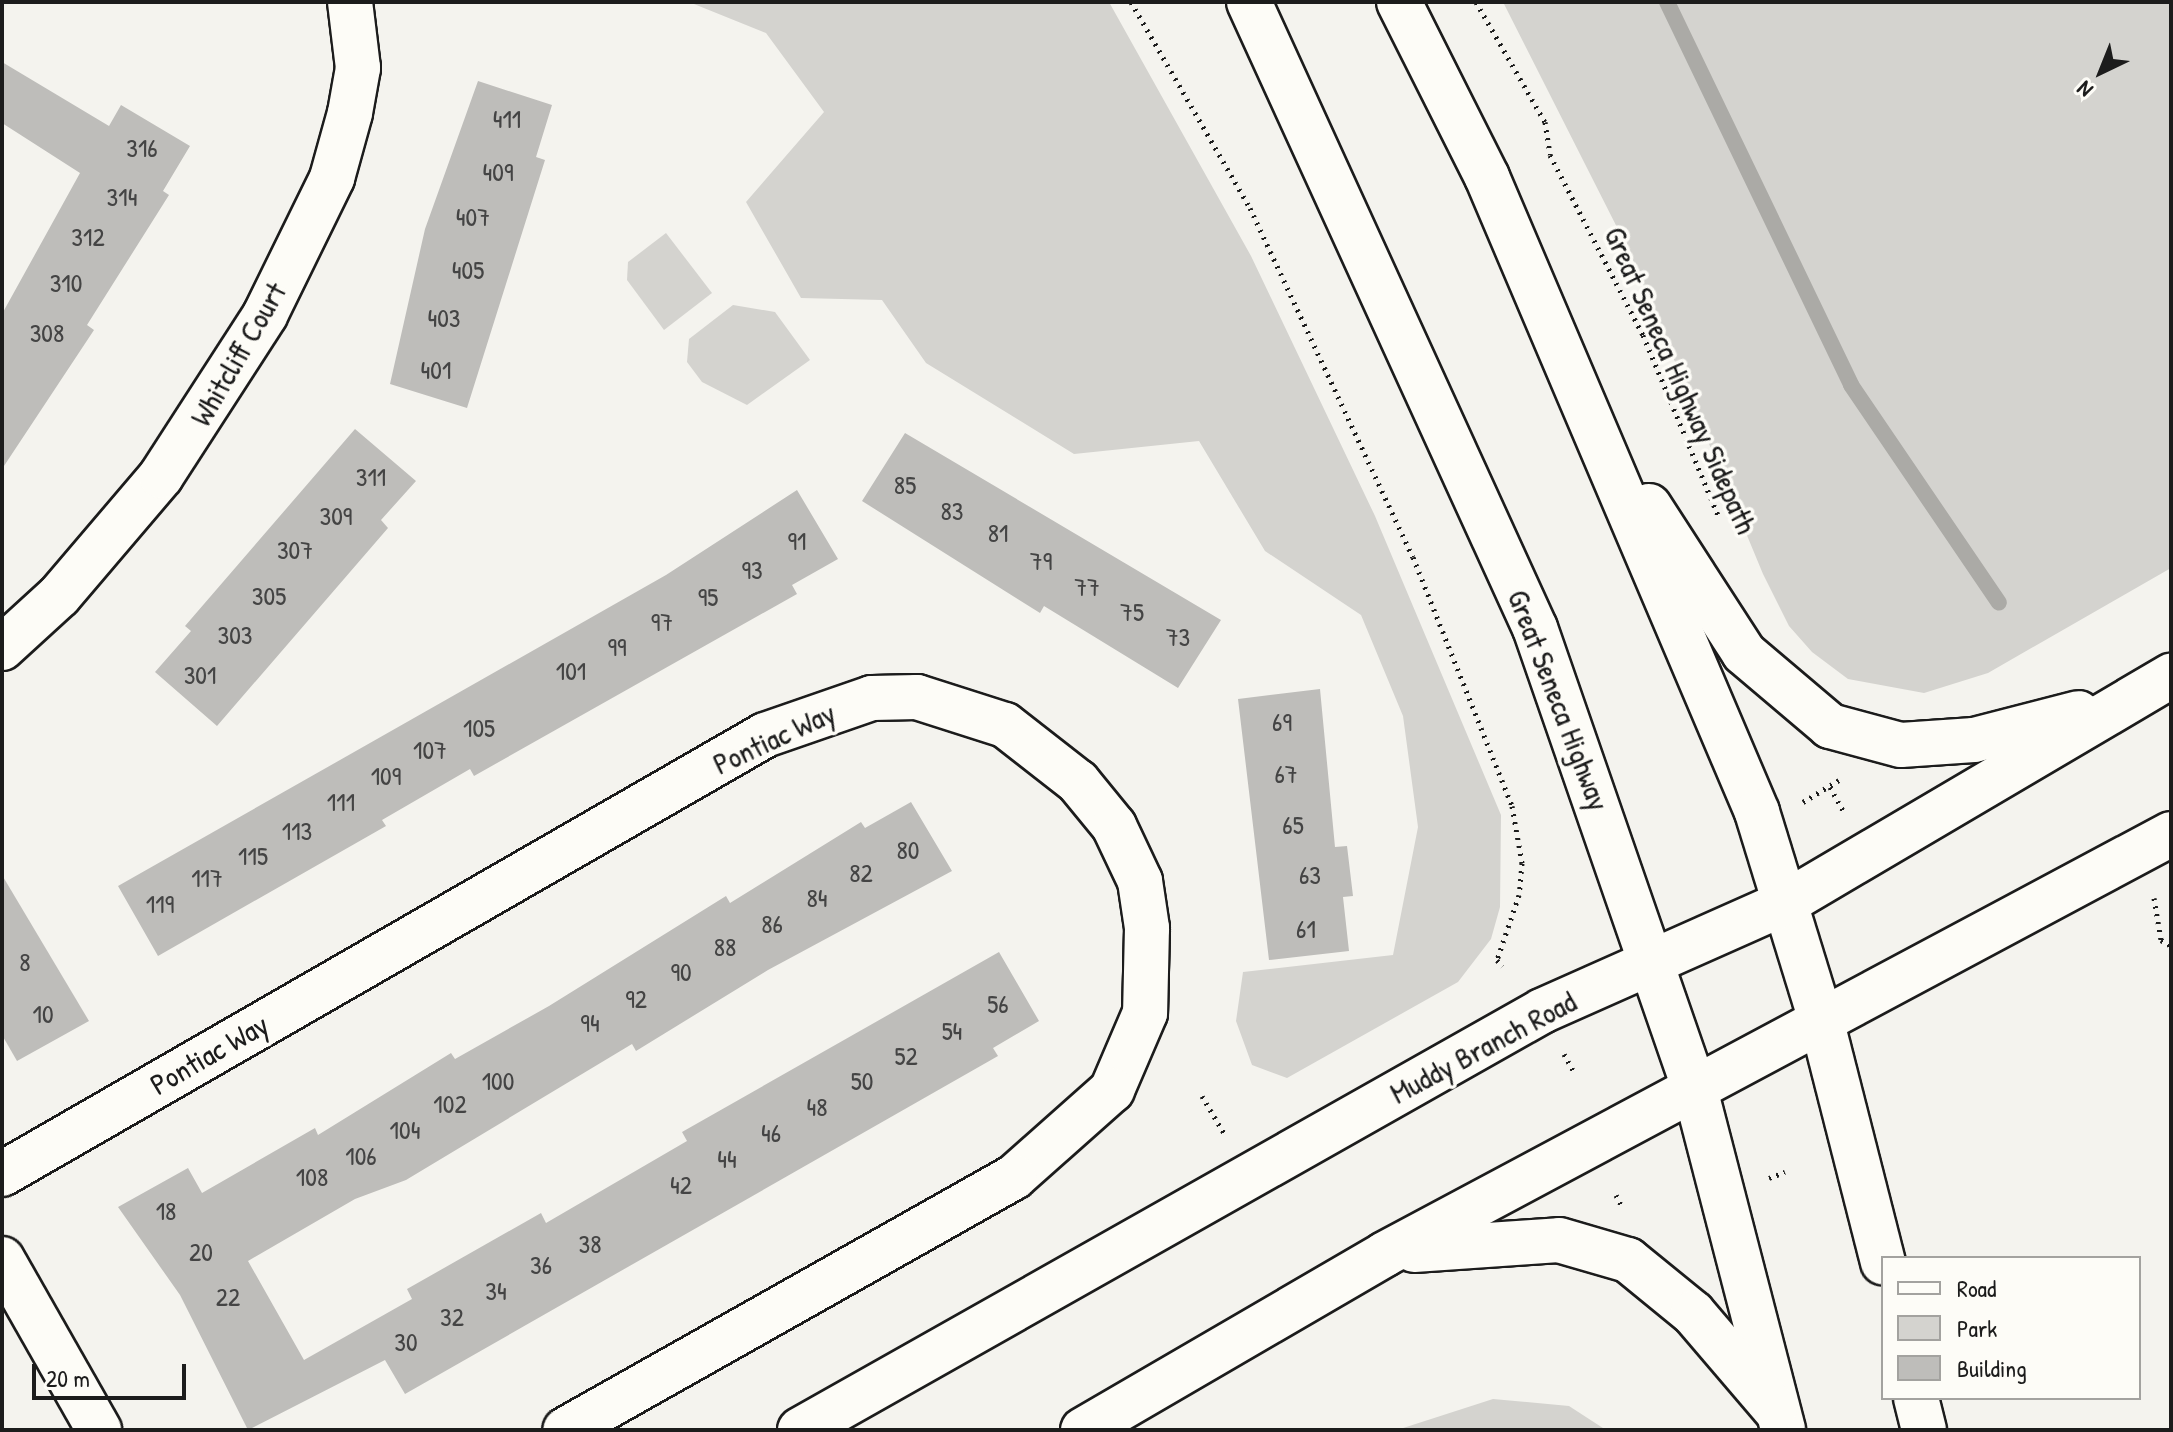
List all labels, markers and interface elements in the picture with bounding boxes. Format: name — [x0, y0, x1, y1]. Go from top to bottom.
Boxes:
north arrow — [2061, 32, 2141, 112]
text: N — [2070, 75, 2099, 105]
house number: 411 — [493, 103, 521, 135]
house number: 316 — [126, 132, 158, 164]
house number: 409 — [483, 156, 513, 188]
house number: 314 — [107, 181, 137, 213]
house number: 407 — [456, 201, 490, 233]
house number: 312 — [71, 221, 105, 253]
street label: Great Seneca Highway Sidepath — [1597, 221, 1765, 539]
house number: 405 — [452, 254, 484, 286]
house number: 310 — [50, 267, 82, 299]
street label: Whitcliff Court — [183, 276, 293, 432]
house number: 403 — [427, 302, 461, 334]
house number: 308 — [30, 317, 64, 349]
house number: 401 — [421, 354, 451, 386]
house number: 311 — [356, 461, 386, 493]
house number: 85 — [894, 469, 916, 501]
house number: 83 — [941, 495, 963, 527]
house number: 309 — [320, 500, 352, 532]
house number: 81 — [988, 517, 1008, 549]
house number: 91 — [788, 525, 806, 557]
house number: 307 — [277, 534, 313, 566]
house number: 79 — [1030, 545, 1052, 577]
house number: 93 — [741, 554, 763, 586]
house number: 77 — [1074, 571, 1100, 603]
house number: 305 — [252, 580, 286, 612]
house number: 95 — [698, 581, 718, 613]
street label: Great Seneca Highway — [1500, 585, 1618, 815]
house number: 75 — [1120, 596, 1144, 628]
house number: 97 — [651, 606, 673, 638]
house number: 303 — [218, 619, 252, 651]
house number: 73 — [1166, 621, 1190, 653]
house number: 99 — [607, 631, 627, 663]
house number: 101 — [556, 655, 586, 687]
house number: 301 — [184, 659, 216, 691]
street label: Pontiac Way — [707, 694, 841, 782]
house number: 69 — [1272, 706, 1292, 738]
house number: 105 — [463, 712, 495, 744]
house number: 107 — [413, 734, 447, 766]
house number: 67 — [1274, 758, 1298, 790]
house number: 109 — [371, 760, 401, 792]
house number: 111 — [327, 786, 355, 818]
house number: 65 — [1282, 809, 1304, 841]
house number: 113 — [282, 815, 312, 847]
house number: 80 — [897, 834, 919, 866]
house number: 115 — [238, 840, 268, 872]
house number: 82 — [849, 857, 873, 889]
house number: 63 — [1299, 859, 1321, 891]
house number: 117 — [191, 862, 223, 894]
house number: 84 — [806, 882, 828, 914]
house number: 119 — [146, 888, 174, 920]
house number: 86 — [761, 908, 783, 940]
house number: 61 — [1296, 913, 1316, 945]
house number: 88 — [714, 931, 736, 963]
house number: 8 — [19, 946, 31, 978]
house number: 90 — [670, 956, 692, 988]
house number: 92 — [625, 983, 647, 1015]
street label: Muddy Branch Road — [1384, 983, 1582, 1111]
house number: 56 — [987, 988, 1009, 1020]
house number: 10 — [32, 998, 54, 1030]
street label: Pontiac Way — [144, 1006, 274, 1102]
house number: 94 — [580, 1007, 600, 1039]
house number: 54 — [942, 1015, 962, 1047]
house number: 52 — [894, 1040, 918, 1072]
house number: 100 — [482, 1065, 514, 1097]
house number: 50 — [851, 1065, 873, 1097]
house number: 102 — [433, 1088, 467, 1120]
house number: 48 — [806, 1091, 828, 1123]
house number: 104 — [390, 1114, 420, 1146]
house number: 46 — [761, 1117, 781, 1149]
house number: 106 — [345, 1140, 377, 1172]
house number: 44 — [717, 1143, 737, 1175]
house number: 108 — [296, 1161, 328, 1193]
house number: 42 — [670, 1169, 692, 1201]
house number: 18 — [156, 1195, 176, 1227]
house number: 38 — [579, 1228, 601, 1260]
house number: 20 — [189, 1236, 213, 1268]
house number: 36 — [530, 1249, 552, 1281]
legend — [1881, 1256, 2141, 1400]
text: Road — [1957, 1272, 1996, 1304]
house number: 34 — [485, 1275, 507, 1307]
house number: 22 — [216, 1281, 240, 1313]
house number: 32 — [440, 1301, 464, 1333]
text: Park — [1957, 1312, 1997, 1344]
house number: 30 — [394, 1326, 418, 1358]
scale bar — [36, 1348, 190, 1398]
text: Building — [1957, 1352, 2027, 1384]
text: 20 m — [46, 1362, 90, 1394]

